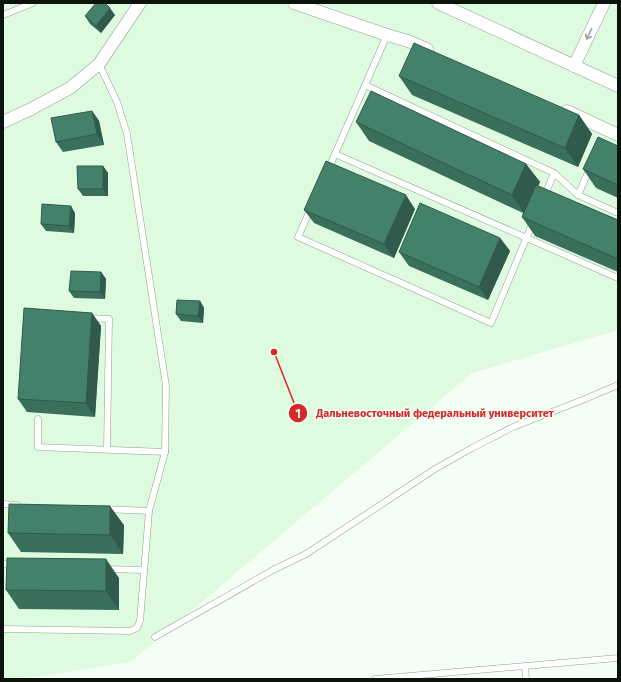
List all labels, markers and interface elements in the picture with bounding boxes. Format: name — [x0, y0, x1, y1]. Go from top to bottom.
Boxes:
one-way arrow — [585, 28, 592, 40]
callout: Дальневосточный федеральный университет — [288, 402, 561, 425]
text: 1 — [295, 407, 301, 421]
text: Дальневосточный федеральный университет — [315, 407, 554, 420]

